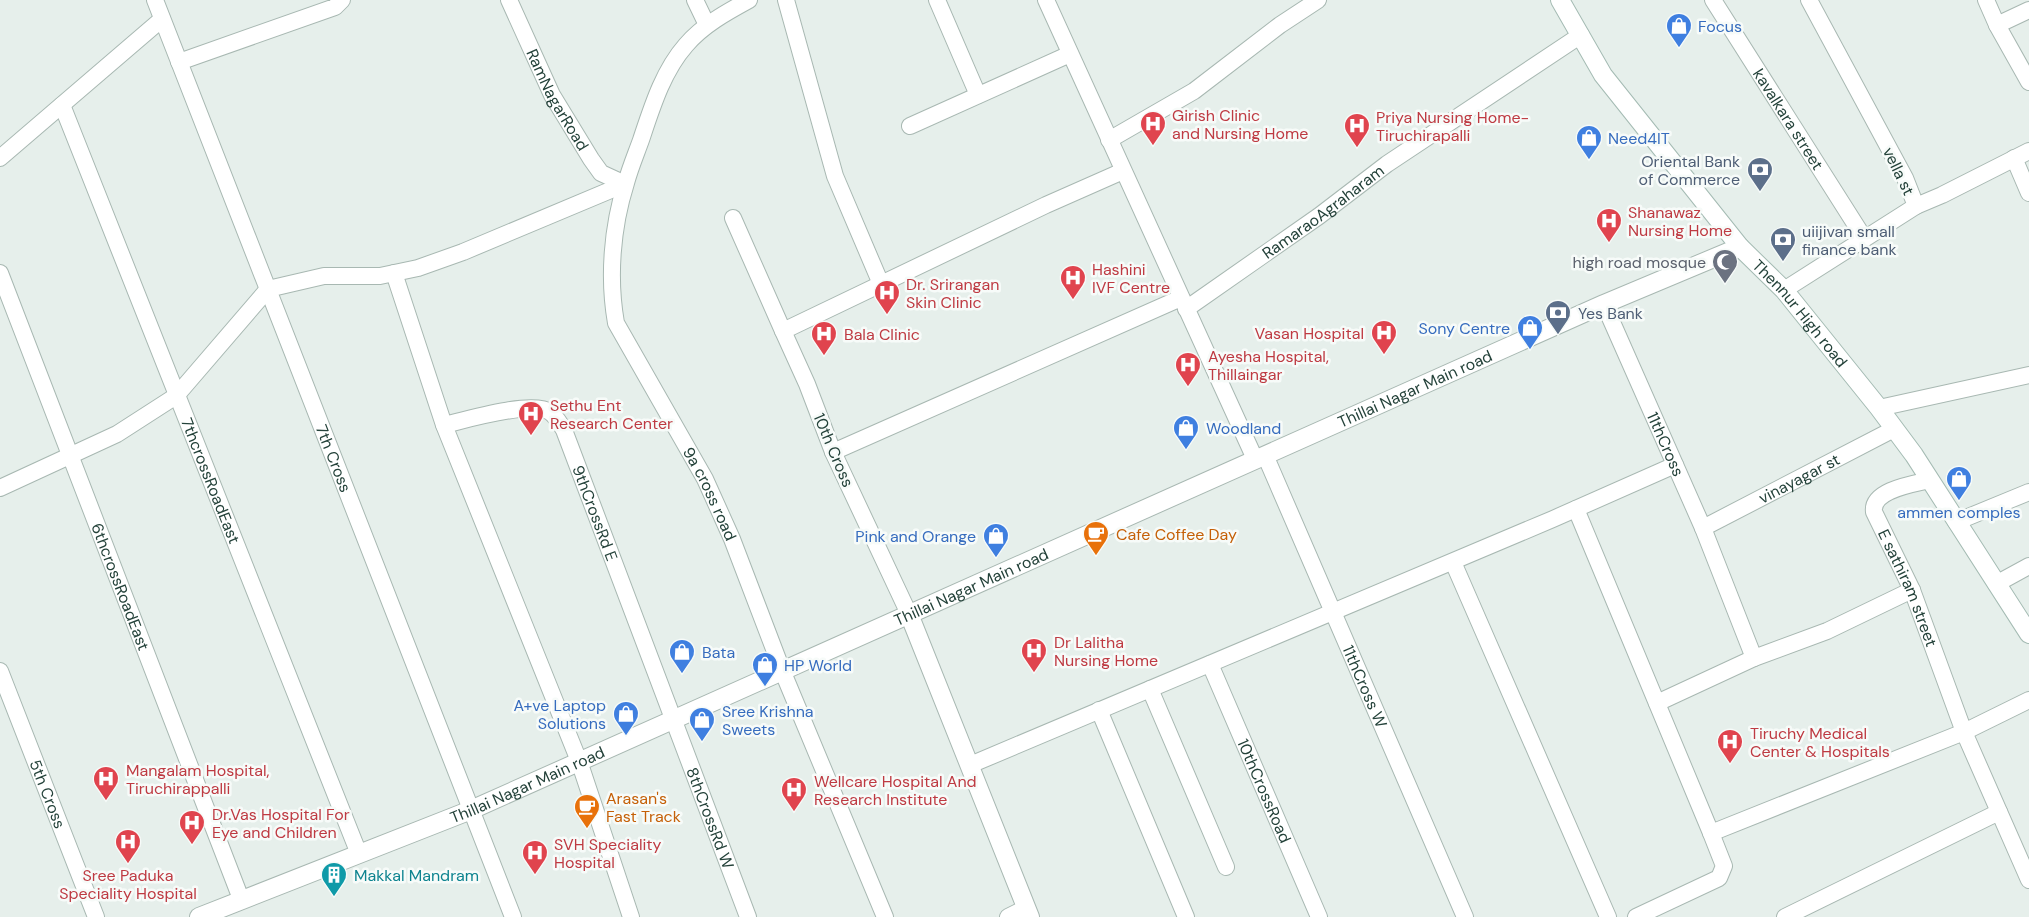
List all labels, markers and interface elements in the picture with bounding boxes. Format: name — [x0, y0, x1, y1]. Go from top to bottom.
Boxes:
shop icon: Focus — [1664, 11, 1694, 49]
place label: Focus — [1698, 16, 1742, 37]
street label: RamNagarRoad — [521, 46, 593, 155]
street label: kavalkara street — [1748, 65, 1828, 174]
place label: Girish Clinic and Nursing Home — [1172, 105, 1308, 144]
place label: Priya Nursing Home- Tiruchirapalli — [1376, 107, 1529, 146]
hospital icon: Girish Clinic and Nursing Home — [1138, 109, 1168, 147]
hospital icon: Priya Nursing Home- Tiruchirapalli — [1342, 111, 1372, 149]
shop icon: Need4IT — [1574, 123, 1604, 161]
place label: Need4IT — [1608, 128, 1670, 149]
street label: vella st — [1878, 144, 1919, 199]
place label: Oriental Bank of Commerce — [1638, 151, 1740, 190]
bank icon: Oriental Bank of Commerce — [1745, 155, 1775, 193]
street label: RamaraoAgraharam — [1258, 160, 1388, 264]
place label: Shanawaz Nursing Home — [1628, 202, 1732, 241]
hospital icon: Shanawaz Nursing Home — [1594, 206, 1624, 244]
place label: uiijivan small finance bank — [1802, 221, 1897, 260]
bank icon: uiijivan small finance bank — [1768, 225, 1798, 263]
mosque icon: high road mosque — [1710, 247, 1740, 285]
place label: high road mosque — [1572, 252, 1706, 273]
street label: Thennur High road — [1748, 255, 1852, 372]
place label: Hashini IVF Centre — [1092, 259, 1170, 298]
hospital icon: Hashini IVF Centre — [1058, 263, 1088, 301]
place label: Dr. Srirangan Skin Clinic — [906, 274, 999, 313]
hospital icon: Dr. Srirangan Skin Clinic — [872, 278, 902, 316]
bank icon: Yes Bank — [1543, 298, 1573, 336]
place label: Yes Bank — [1578, 303, 1643, 324]
shop icon: Sony Centre — [1515, 313, 1545, 351]
hospital icon: Vasan Hospital — [1369, 318, 1399, 356]
place label: Sony Centre — [1418, 318, 1510, 339]
hospital icon: Bala Clinic — [809, 319, 839, 357]
place label: Vasan Hospital — [1254, 323, 1364, 344]
place label: Bala Clinic — [844, 324, 920, 345]
street label: Thillai Nagar Main road — [1335, 345, 1496, 433]
place label: Ayesha Hospital, Thillaingar — [1208, 346, 1329, 385]
hospital icon: Ayesha Hospital, Thillaingar — [1173, 350, 1203, 388]
place label: Sethu Ent Research Center — [550, 395, 673, 434]
hospital icon: Sethu Ent Research Center — [516, 399, 546, 437]
street label: 11thCross — [1642, 409, 1689, 480]
street label: 10th Cross — [809, 410, 859, 490]
shop icon: Woodland — [1171, 413, 1201, 451]
street label: 7thcrossRoadEast — [176, 415, 245, 547]
place label: Woodland — [1206, 418, 1281, 439]
street label: 7th Cross — [311, 422, 356, 495]
street label: 9a cross road — [678, 443, 741, 544]
street label: vinayagar st — [1755, 449, 1843, 509]
street label: 9thCrossRd E — [567, 462, 622, 564]
shop icon: ammen comples — [1944, 464, 1974, 502]
place label: ammen comples — [1897, 502, 2021, 523]
cafe icon: Cafe Coffee Day — [1081, 519, 1111, 557]
street label: 6thcrossRoadEast — [86, 520, 154, 653]
shop icon: Pink and Orange — [981, 521, 1011, 559]
place label: Cafe Coffee Day — [1116, 524, 1237, 545]
place label: Pink and Orange — [855, 526, 976, 547]
street label: E sathiram street — [1873, 526, 1942, 650]
street label: Thillai Nagar Main road — [891, 543, 1052, 631]
place label: Dr Lalitha Nursing Home — [1054, 632, 1158, 671]
hospital icon: Dr Lalitha Nursing Home — [1019, 636, 1049, 674]
shop icon: Bata — [667, 637, 697, 675]
place label: Bata — [702, 642, 735, 663]
street label: 11thCross W — [1338, 642, 1392, 731]
shop icon: HP World — [750, 650, 780, 688]
place label: HP World — [784, 655, 852, 676]
place label: A+ve Laptop Solutions — [513, 695, 606, 734]
shop icon: A+ve Laptop Solutions — [611, 699, 641, 737]
place label: Sree Krishna Sweets — [722, 701, 814, 740]
shop icon: Sree Krishna Sweets — [687, 705, 717, 743]
place label: Tiruchy Medical Center & Hospitals — [1750, 723, 1890, 762]
hospital icon: Tiruchy Medical Center & Hospitals — [1715, 727, 1745, 765]
street label: 10thCrossRoad — [1232, 736, 1296, 846]
street label: Thillai Nagar Main road — [447, 742, 608, 828]
street label: 5th Cross — [25, 757, 70, 832]
place label: Mangalam Hospital, Tiruchirappalli — [126, 760, 270, 799]
hospital icon: Mangalam Hospital, Tiruchirappalli — [91, 764, 121, 802]
street label: 8thCrossRd W — [681, 764, 739, 872]
place label: Wellcare Hospital And Research Institute — [814, 771, 977, 810]
hospital icon: Wellcare Hospital And Research Institute — [779, 775, 809, 813]
place label: Arasan's Fast Track — [606, 788, 681, 827]
cafe icon: Arasan's Fast Track — [572, 792, 602, 830]
place label: Dr.Vas Hospital For Eye and Children — [212, 804, 350, 843]
hospital icon: Dr.Vas Hospital For Eye and Children — [177, 808, 207, 846]
hospital icon: Sree Paduka Speciality Hospital — [113, 827, 143, 865]
place label: SVH Speciality Hospital — [554, 834, 662, 873]
hospital icon: SVH Speciality Hospital — [520, 838, 550, 876]
building icon: Makkal Mandram — [319, 860, 349, 898]
place label: Sree Paduka Speciality Hospital — [59, 865, 197, 904]
place label: Makkal Mandram — [354, 865, 479, 886]

